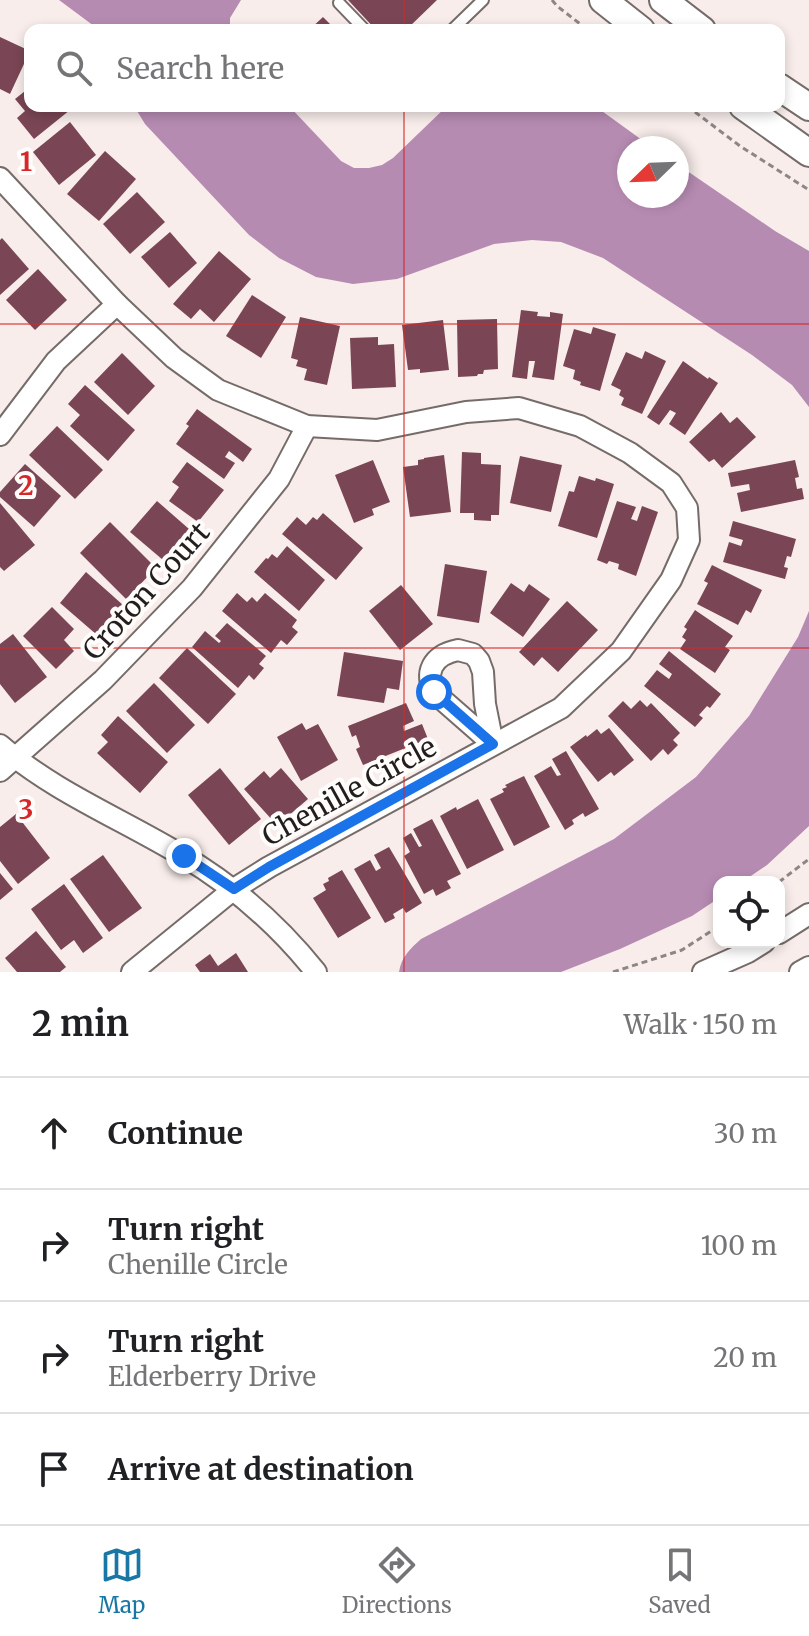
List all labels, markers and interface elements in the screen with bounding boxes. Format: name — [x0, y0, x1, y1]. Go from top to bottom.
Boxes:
search box — [24, 24, 785, 112]
icon: search — [52, 46, 96, 90]
text: Search here — [116, 49, 284, 87]
north arrow — [617, 136, 689, 208]
text: 1 — [20, 145, 32, 178]
text: 2 — [18, 469, 34, 502]
street label: Croton Court — [75, 515, 217, 667]
route start — [416, 674, 452, 710]
street label: Chenille Circle — [256, 728, 442, 854]
text: 3 — [19, 793, 33, 826]
route end — [166, 838, 202, 874]
map controls — [713, 876, 785, 948]
button: locate — [713, 876, 785, 948]
text: 2 min — [32, 1003, 129, 1045]
text: Walk · 150 m — [624, 1008, 777, 1041]
icon: ahead — [32, 1111, 76, 1155]
text: Continue — [108, 1114, 243, 1152]
text: 30 m — [714, 1117, 777, 1150]
text: Turn right — [108, 1210, 264, 1248]
icon: right — [32, 1223, 76, 1267]
text: 100 m — [701, 1229, 777, 1262]
text: Chenille Circle — [108, 1248, 288, 1281]
text: Turn right — [108, 1322, 264, 1360]
icon: right — [32, 1335, 76, 1379]
text: 20 m — [713, 1341, 777, 1374]
text: Elderberry Drive — [108, 1360, 316, 1393]
icon: arrive — [32, 1447, 76, 1491]
text: Arrive at destination — [108, 1450, 414, 1488]
tab: Map — [98, 1543, 145, 1619]
tab: Directions — [342, 1543, 452, 1619]
tab: Saved — [648, 1543, 711, 1619]

